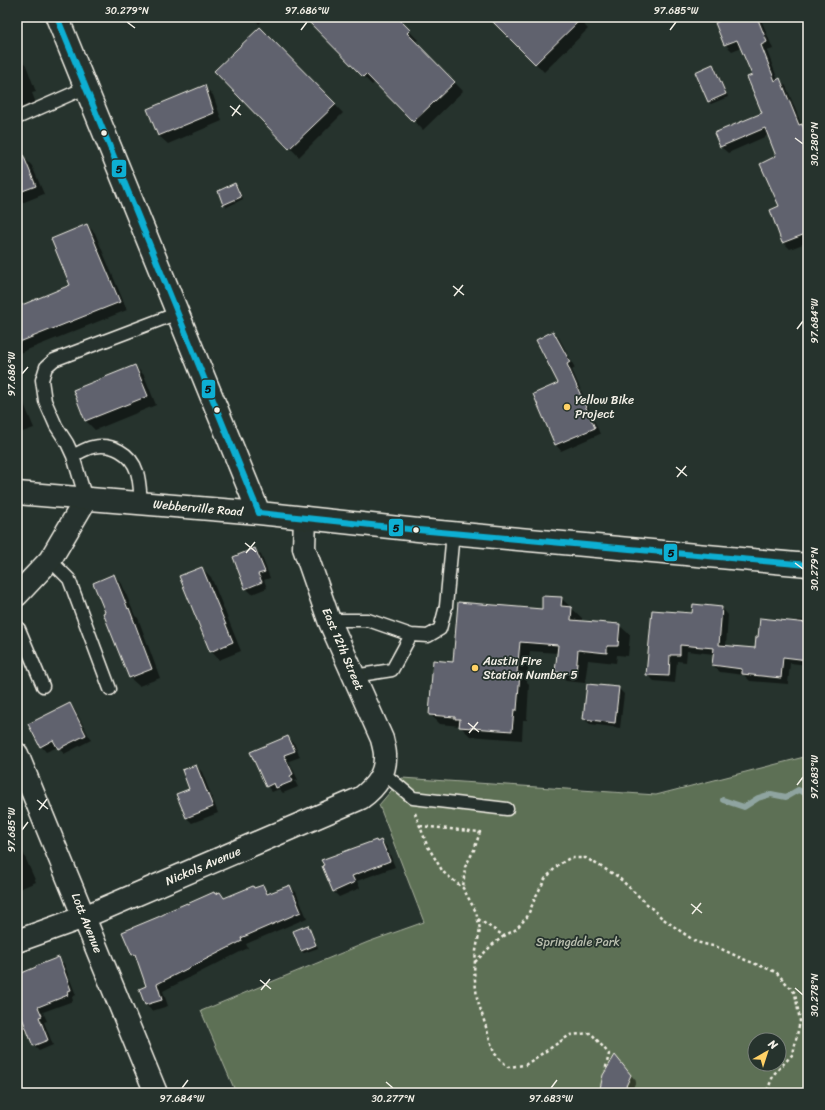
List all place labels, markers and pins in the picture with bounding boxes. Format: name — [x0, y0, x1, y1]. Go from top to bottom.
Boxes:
unlabelled marker — [99, 128, 109, 138]
place label: Yellow Bike Project — [575, 389, 634, 425]
marker: Yellow Bike Project — [562, 402, 572, 412]
unlabelled marker — [212, 405, 222, 415]
unlabelled marker — [411, 525, 421, 535]
place label: Austin Fire Station Number 5 — [482, 650, 578, 686]
marker: Austin Fire Station Number 5 — [470, 663, 480, 673]

